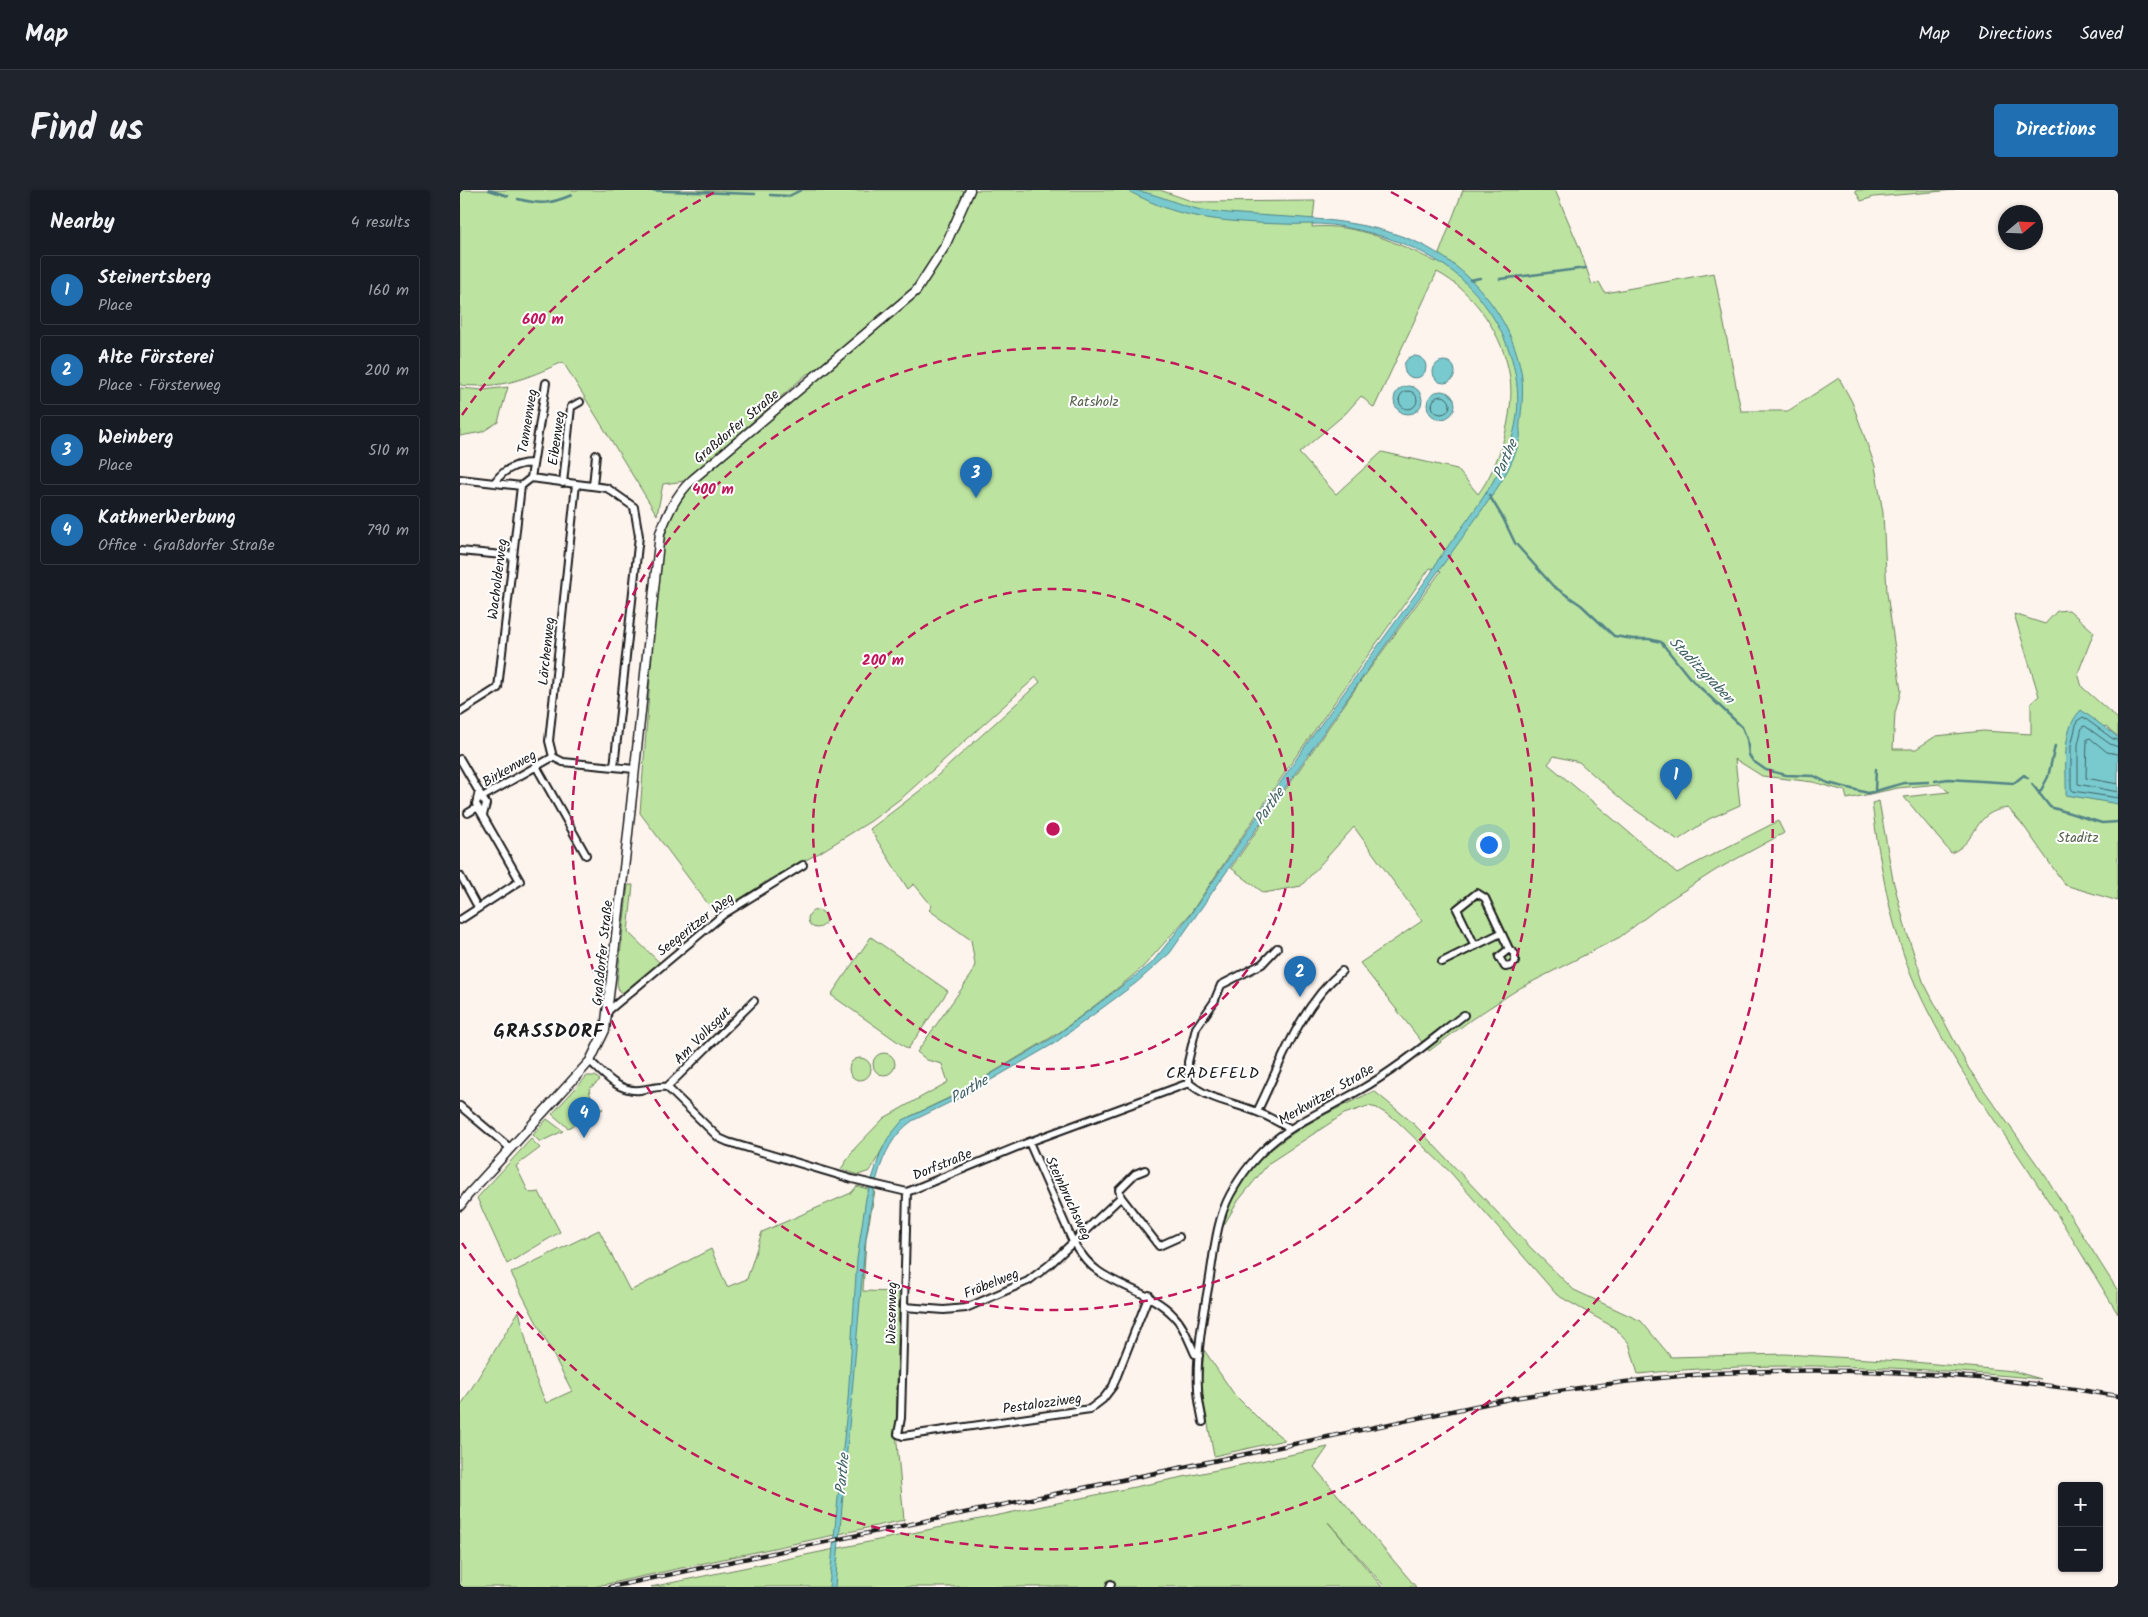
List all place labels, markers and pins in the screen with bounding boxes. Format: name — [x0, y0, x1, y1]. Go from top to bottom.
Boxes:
pin: 3 — [960, 457, 992, 498]
pin: 1 — [1660, 759, 1692, 800]
centre of rings — [1044, 820, 1062, 838]
pin: 2 — [1284, 956, 1316, 997]
pin: 4 — [568, 1097, 600, 1138]

